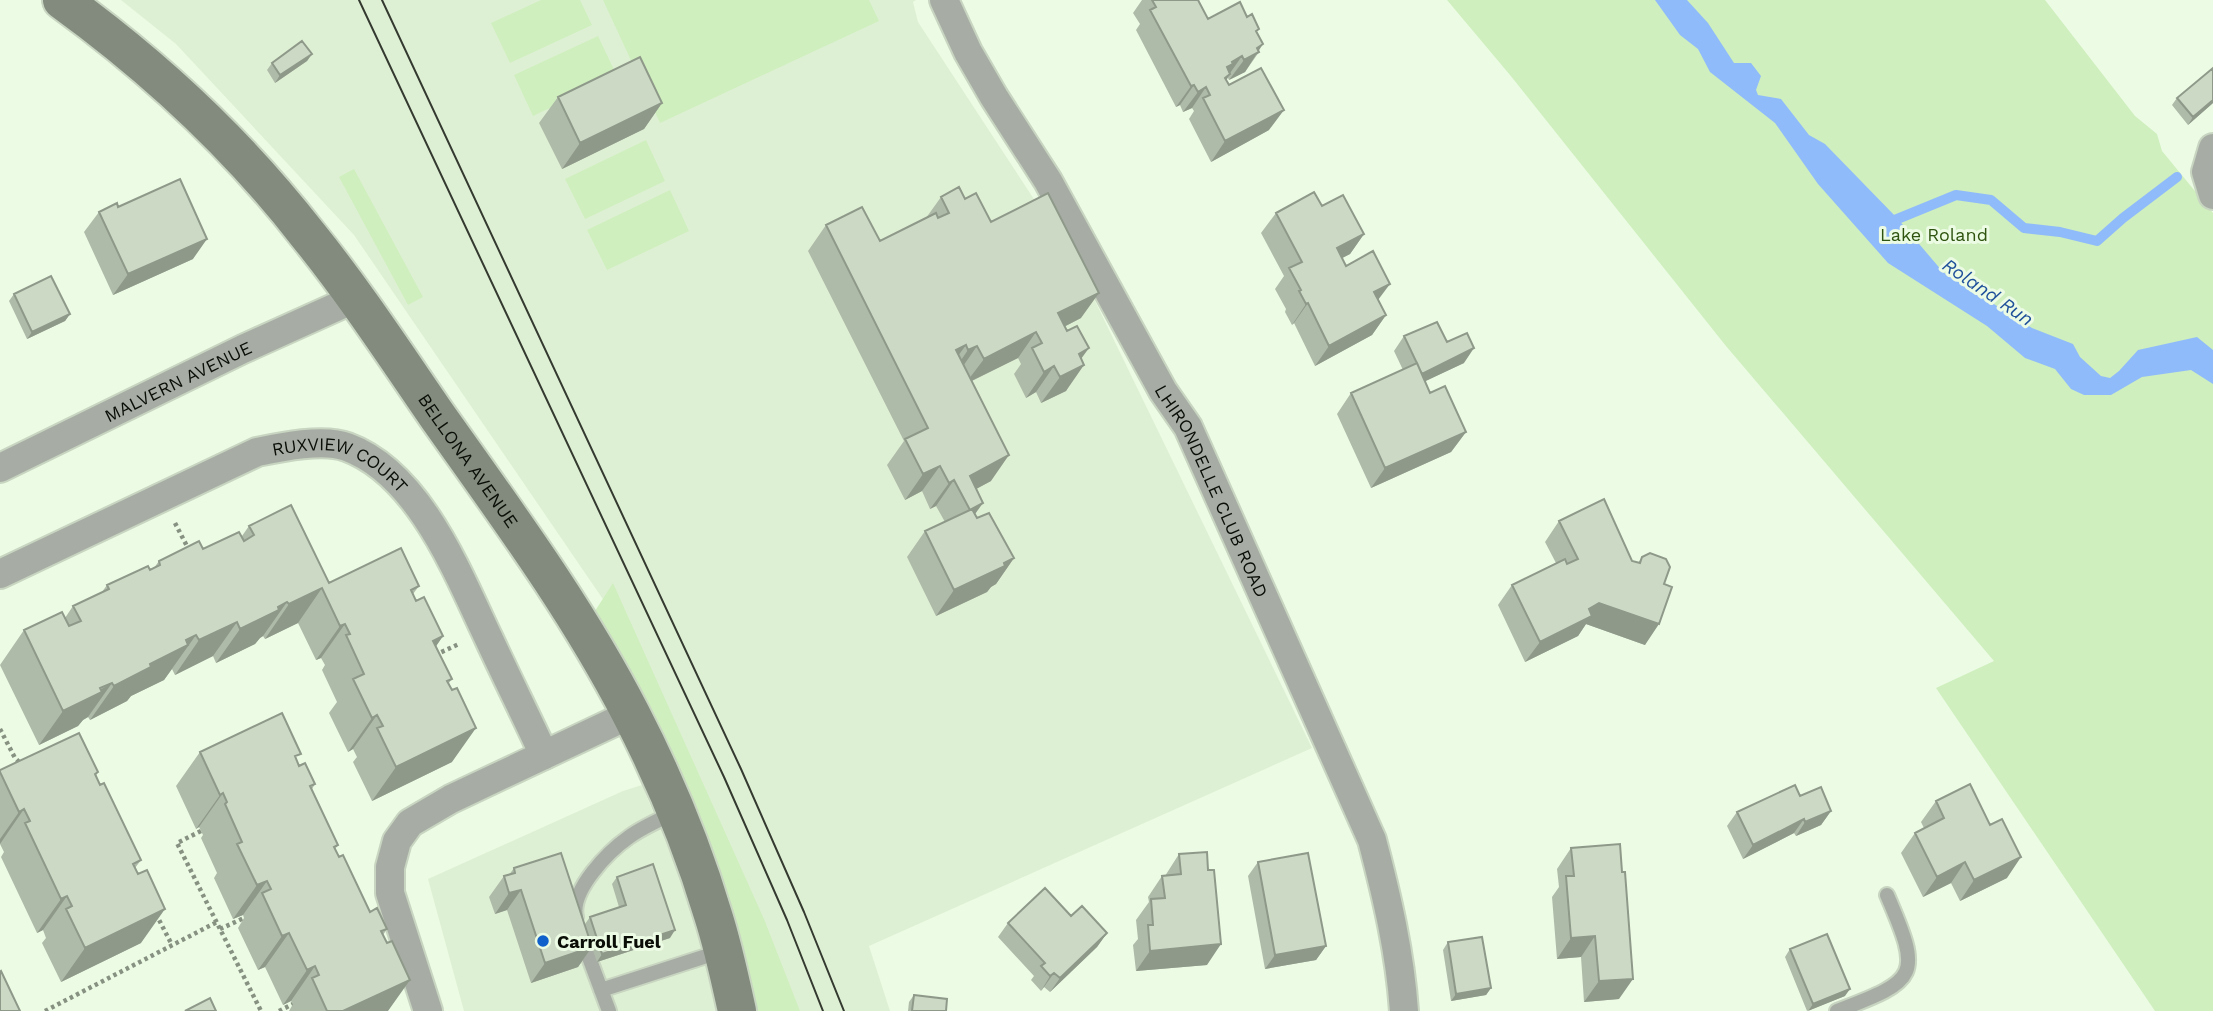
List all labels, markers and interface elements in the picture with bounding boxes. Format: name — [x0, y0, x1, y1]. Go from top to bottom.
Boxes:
park label: Lake Roland — [1880, 224, 1988, 245]
water label: Roland Run — [1938, 253, 2038, 331]
street label: MALVERN AVENUE — [101, 336, 255, 426]
street label: LHIRONDELLE CLUB ROAD — [1151, 381, 1273, 600]
street label: BELLONA AVENUE — [414, 389, 523, 531]
street label: RUXVIEW COURT — [270, 433, 413, 496]
place label: Carroll Fuel — [557, 931, 661, 952]
marker: Carroll Fuel — [535, 933, 551, 949]

